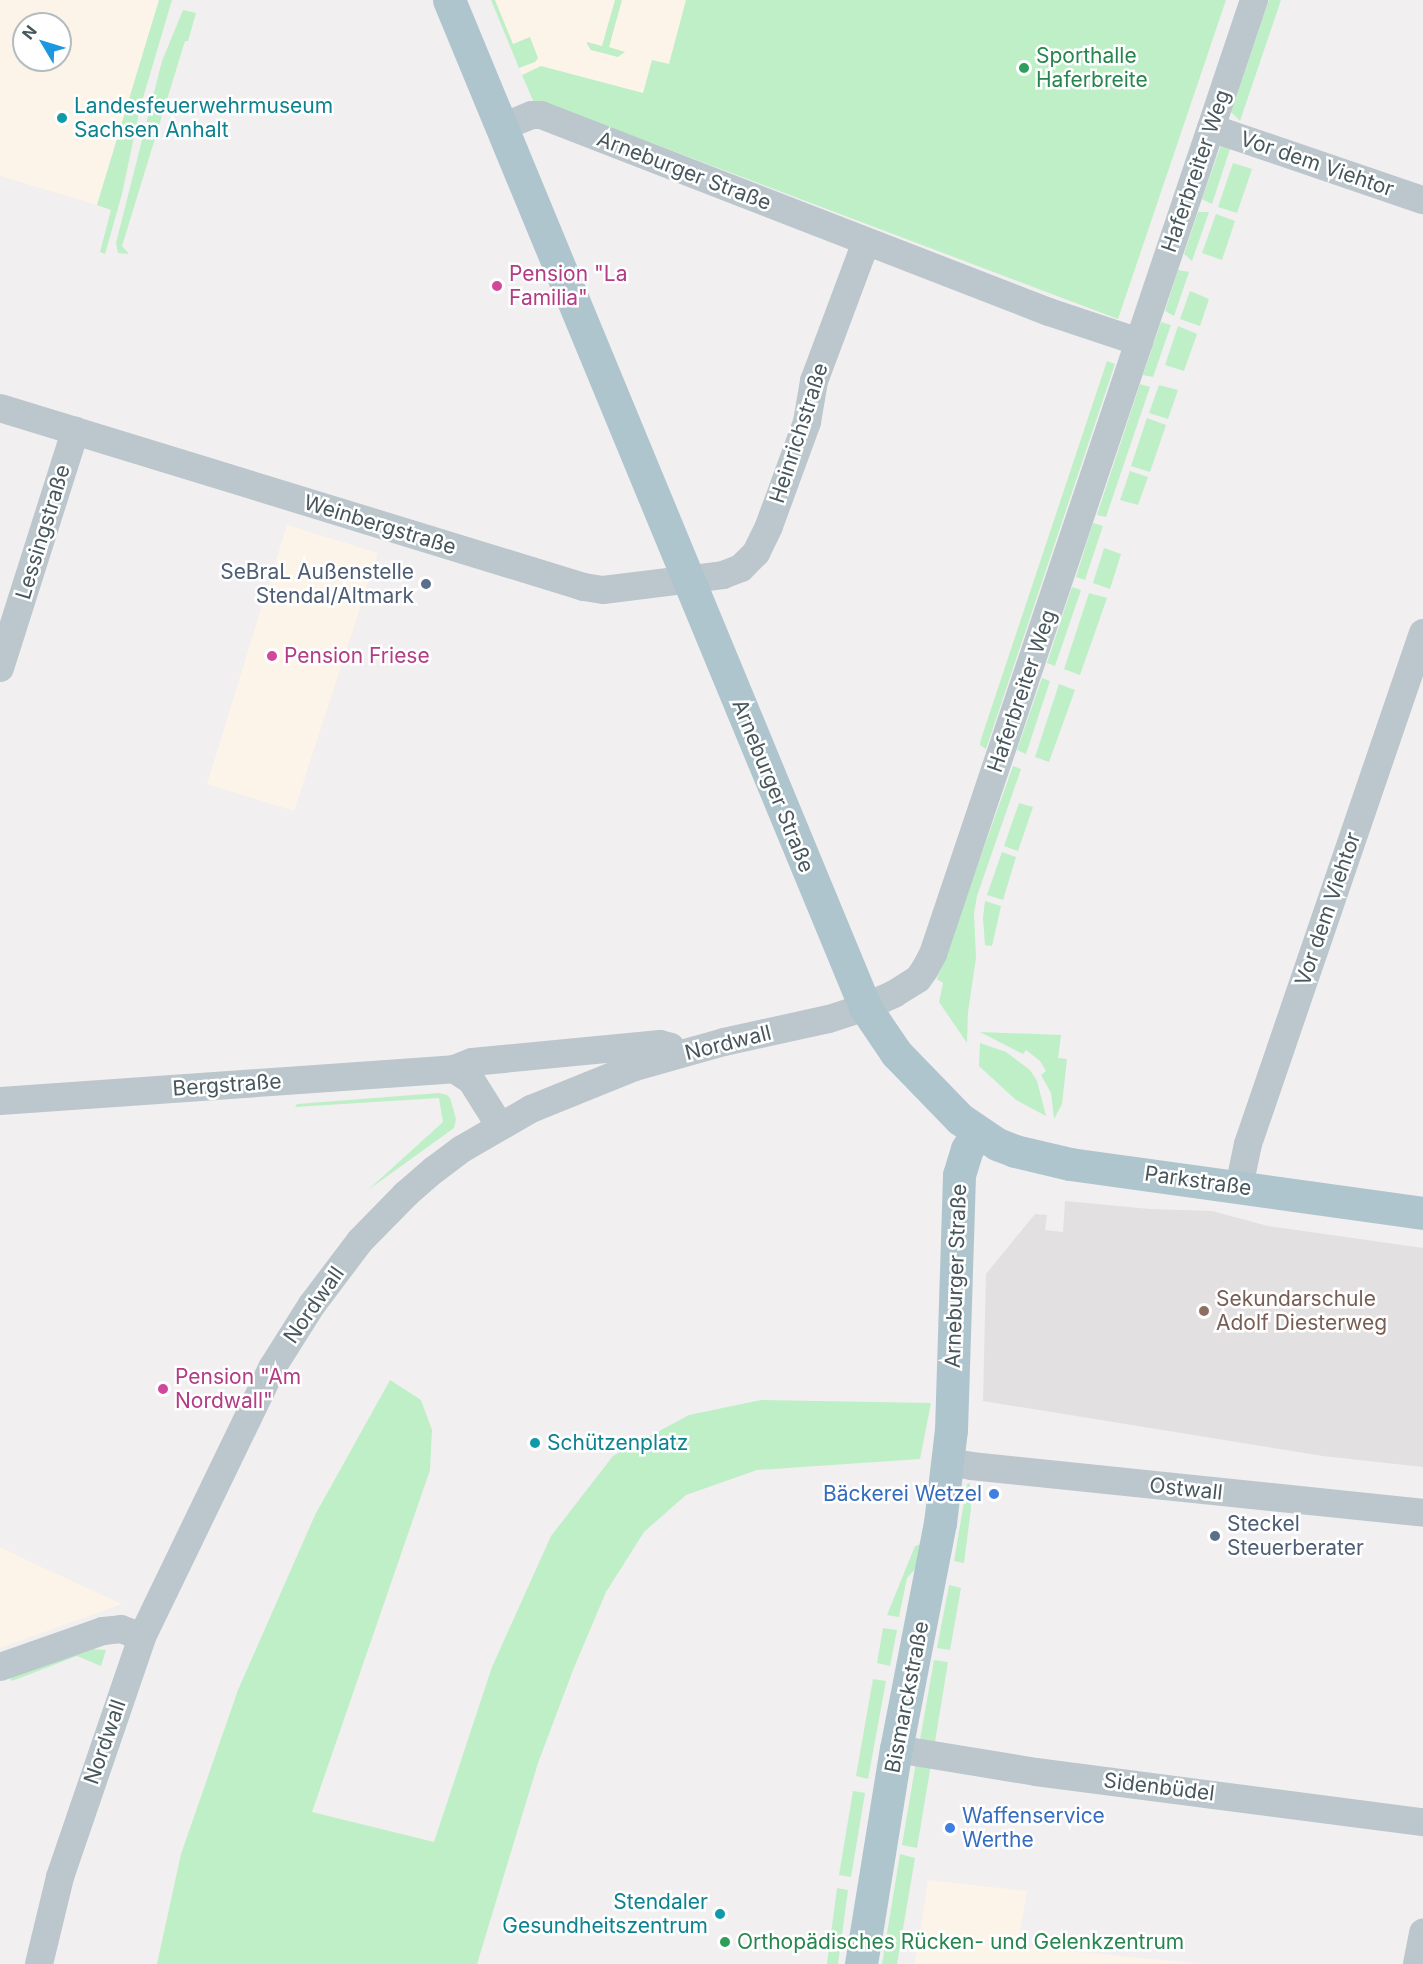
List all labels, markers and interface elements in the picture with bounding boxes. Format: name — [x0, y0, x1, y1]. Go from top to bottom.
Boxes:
north arrow — [12, 12, 72, 72]
text: N — [18, 21, 41, 43]
place label: Sporthalle Haferbreite — [1036, 43, 1148, 93]
marker: Sporthalle Haferbreite — [1017, 61, 1031, 75]
street label: Haferbreiter Weg — [1156, 86, 1236, 256]
place label: Landesfeuerwehrmuseum Sachsen Anhalt — [74, 93, 333, 143]
marker: Landesfeuerwehrmuseum Sachsen Anhalt — [55, 111, 69, 125]
street label: Arneburger Straße — [593, 126, 775, 216]
street label: Vor dem Viehtor — [1237, 126, 1397, 202]
place label: Pension "La Familia" — [509, 261, 627, 311]
marker: Pension "La Familia" — [490, 279, 504, 293]
street label: Heinrichstraße — [764, 360, 834, 506]
street label: Lessingstraße — [11, 462, 75, 602]
street label: Weinbergstraße — [301, 490, 459, 560]
place label: SeBraL Außenstelle Stendal/Altmark — [220, 559, 414, 609]
marker: SeBraL Außenstelle Stendal/Altmark — [419, 577, 433, 591]
street label: Haferbreiter Weg — [982, 606, 1062, 776]
place label: Pension Friese — [284, 643, 430, 669]
marker: Pension Friese — [265, 649, 279, 663]
street label: Arneburger Straße — [727, 696, 819, 876]
street label: Vor dem Viehtor — [1290, 829, 1366, 989]
street label: Nordwall — [682, 1020, 774, 1066]
street label: Bergstraße — [172, 1069, 282, 1101]
street label: Parkstraße — [1143, 1161, 1253, 1201]
street label: Arneburger Straße — [940, 1183, 972, 1369]
street label: Nordwall — [278, 1262, 350, 1348]
place label: Sekundarschule Adolf Diesterweg — [1216, 1286, 1387, 1336]
marker: Sekundarschule Adolf Diesterweg — [1197, 1304, 1211, 1318]
place label: Pension "Am Nordwall" — [175, 1364, 301, 1414]
marker: Pension "Am Nordwall" — [156, 1382, 170, 1396]
place label: Schützenplatz — [547, 1430, 688, 1456]
marker: Schützenplatz — [528, 1436, 542, 1450]
street label: Ostwall — [1148, 1473, 1224, 1505]
place label: Bäckerei Wetzel — [823, 1481, 982, 1507]
marker: Bäckerei Wetzel — [987, 1487, 1001, 1501]
place label: Steckel Steuerberater — [1227, 1511, 1364, 1561]
marker: Steckel Steuerberater — [1208, 1529, 1222, 1543]
street label: Bismarckstraße — [880, 1619, 934, 1775]
street label: Nordwall — [79, 1696, 131, 1788]
street label: Sidenbüdel — [1102, 1768, 1216, 1806]
place label: Waffenservice Werthe — [962, 1803, 1105, 1853]
marker: Waffenservice Werthe — [943, 1821, 957, 1835]
place label: Stendaler Gesundheitszentrum — [502, 1889, 708, 1939]
marker: Stendaler Gesundheitszentrum — [713, 1907, 727, 1921]
place label: Orthopädisches Rücken- und Gelenkzentrum — [737, 1929, 1184, 1955]
marker: Orthopädisches Rücken- und Gelenkzentrum — [718, 1935, 732, 1949]

